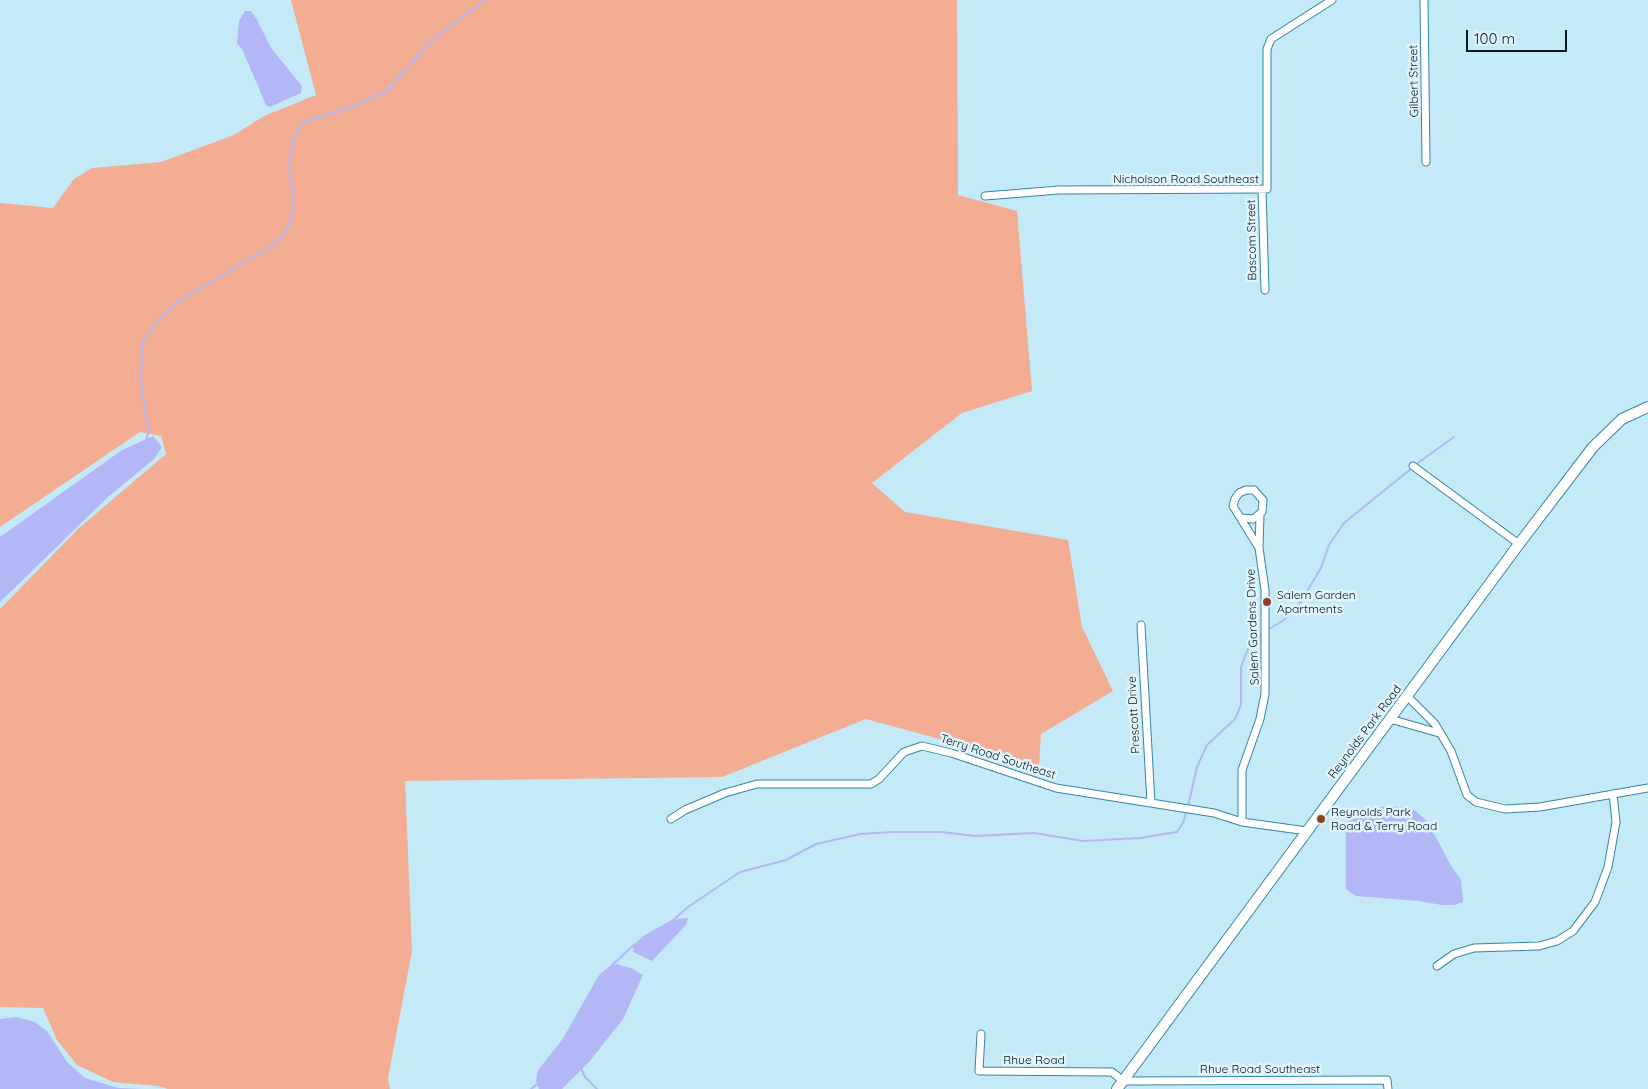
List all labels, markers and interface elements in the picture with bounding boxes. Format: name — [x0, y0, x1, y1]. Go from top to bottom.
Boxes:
scale bar — [1468, 20, 1569, 52]
text: 100 m — [1474, 29, 1515, 48]
street label: Gilbert Street — [1406, 45, 1422, 117]
street label: Nicholson Road Southeast — [1113, 172, 1259, 186]
street label: Bascom Street — [1244, 199, 1260, 281]
street label: Salem Gardens Drive — [1244, 569, 1262, 685]
place label: Salem Garden Apartments — [1277, 588, 1356, 616]
marker: Salem Garden Apartments — [1261, 596, 1273, 608]
street label: Prescott Drive — [1125, 676, 1143, 754]
street label: Reynolds Park Road — [1325, 683, 1405, 781]
street label: Terry Road Southeast — [938, 732, 1058, 782]
place label: Reynolds Park Road & Terry Road — [1331, 805, 1437, 833]
marker: Reynolds Park Road & Terry Road — [1315, 813, 1327, 825]
street label: Rhue Road — [1003, 1053, 1065, 1067]
street label: Rhue Road Southeast — [1200, 1062, 1320, 1076]

